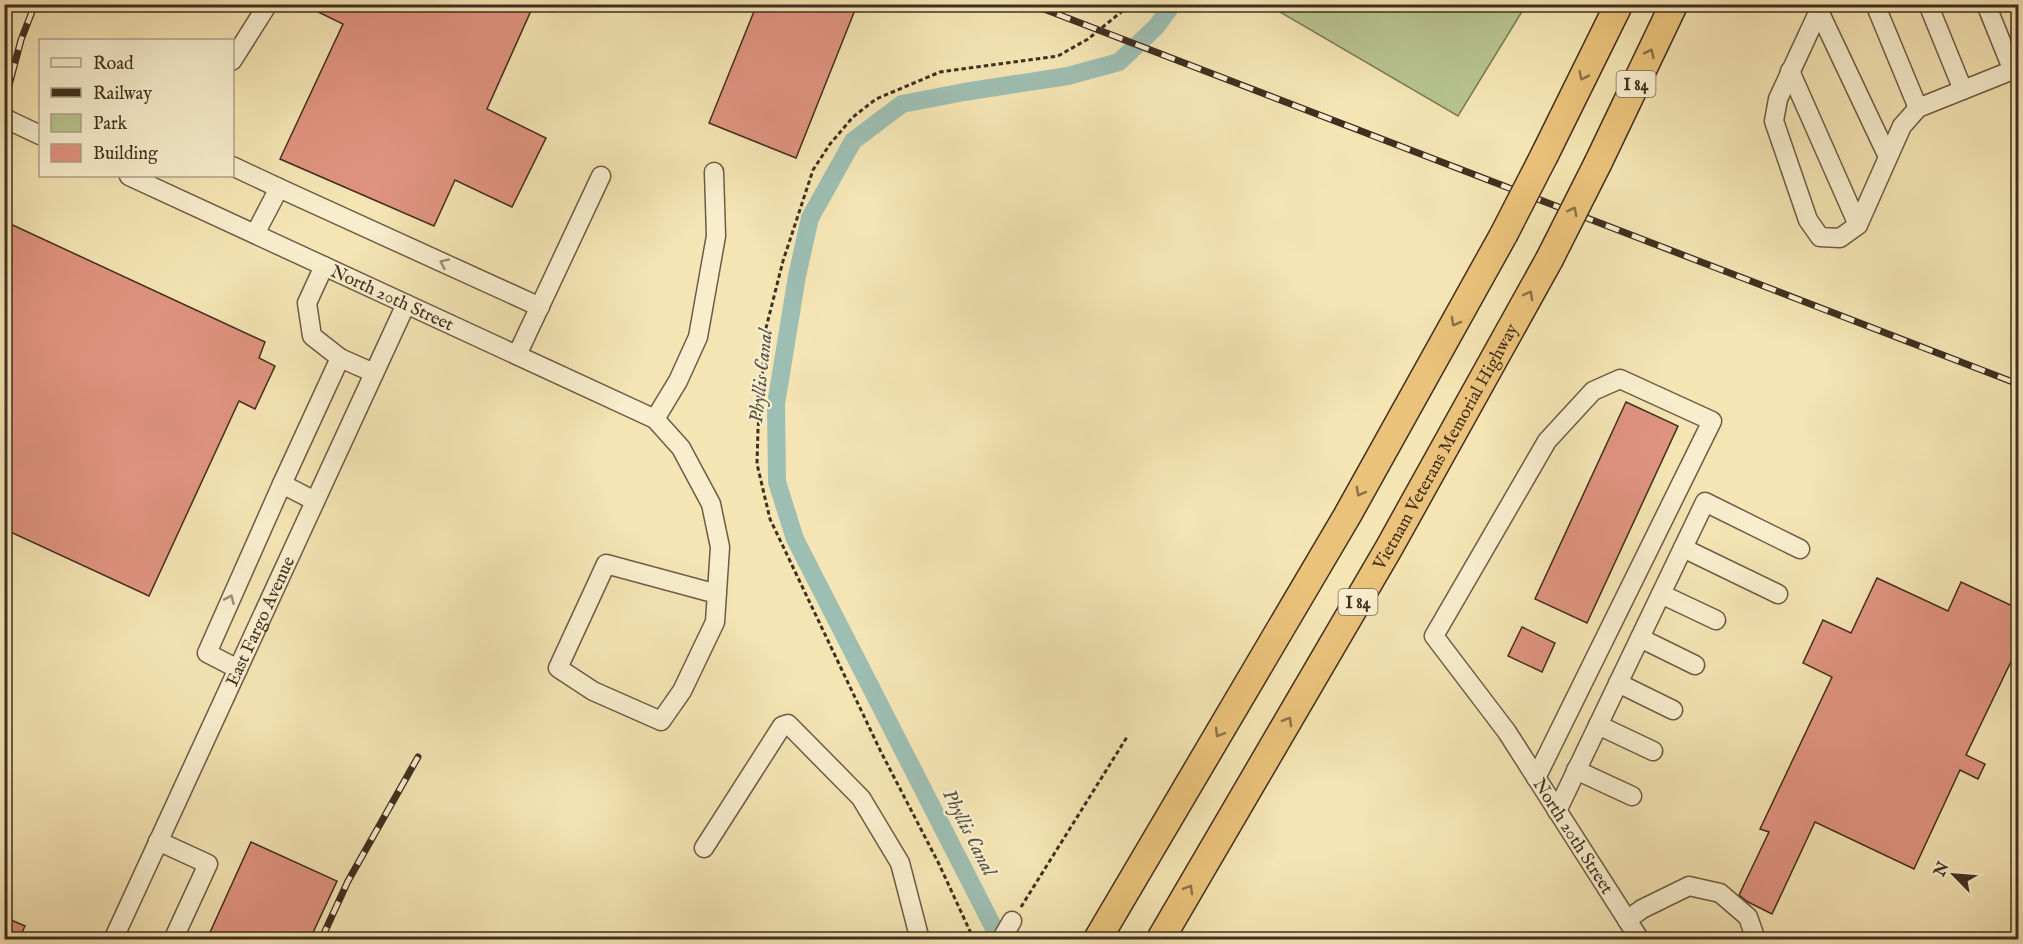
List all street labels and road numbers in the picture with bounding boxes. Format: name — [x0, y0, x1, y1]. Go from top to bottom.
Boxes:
road number: I 84 — [1616, 71, 1656, 97]
street label: North 20th Street — [327, 261, 457, 337]
street label: Vietnam Veterans Memorial Highway — [1368, 320, 1524, 575]
street label: East Fargo Avenue — [221, 553, 301, 691]
road number: I 84 — [1338, 589, 1378, 615]
street label: North 20th Street — [1527, 775, 1618, 899]

